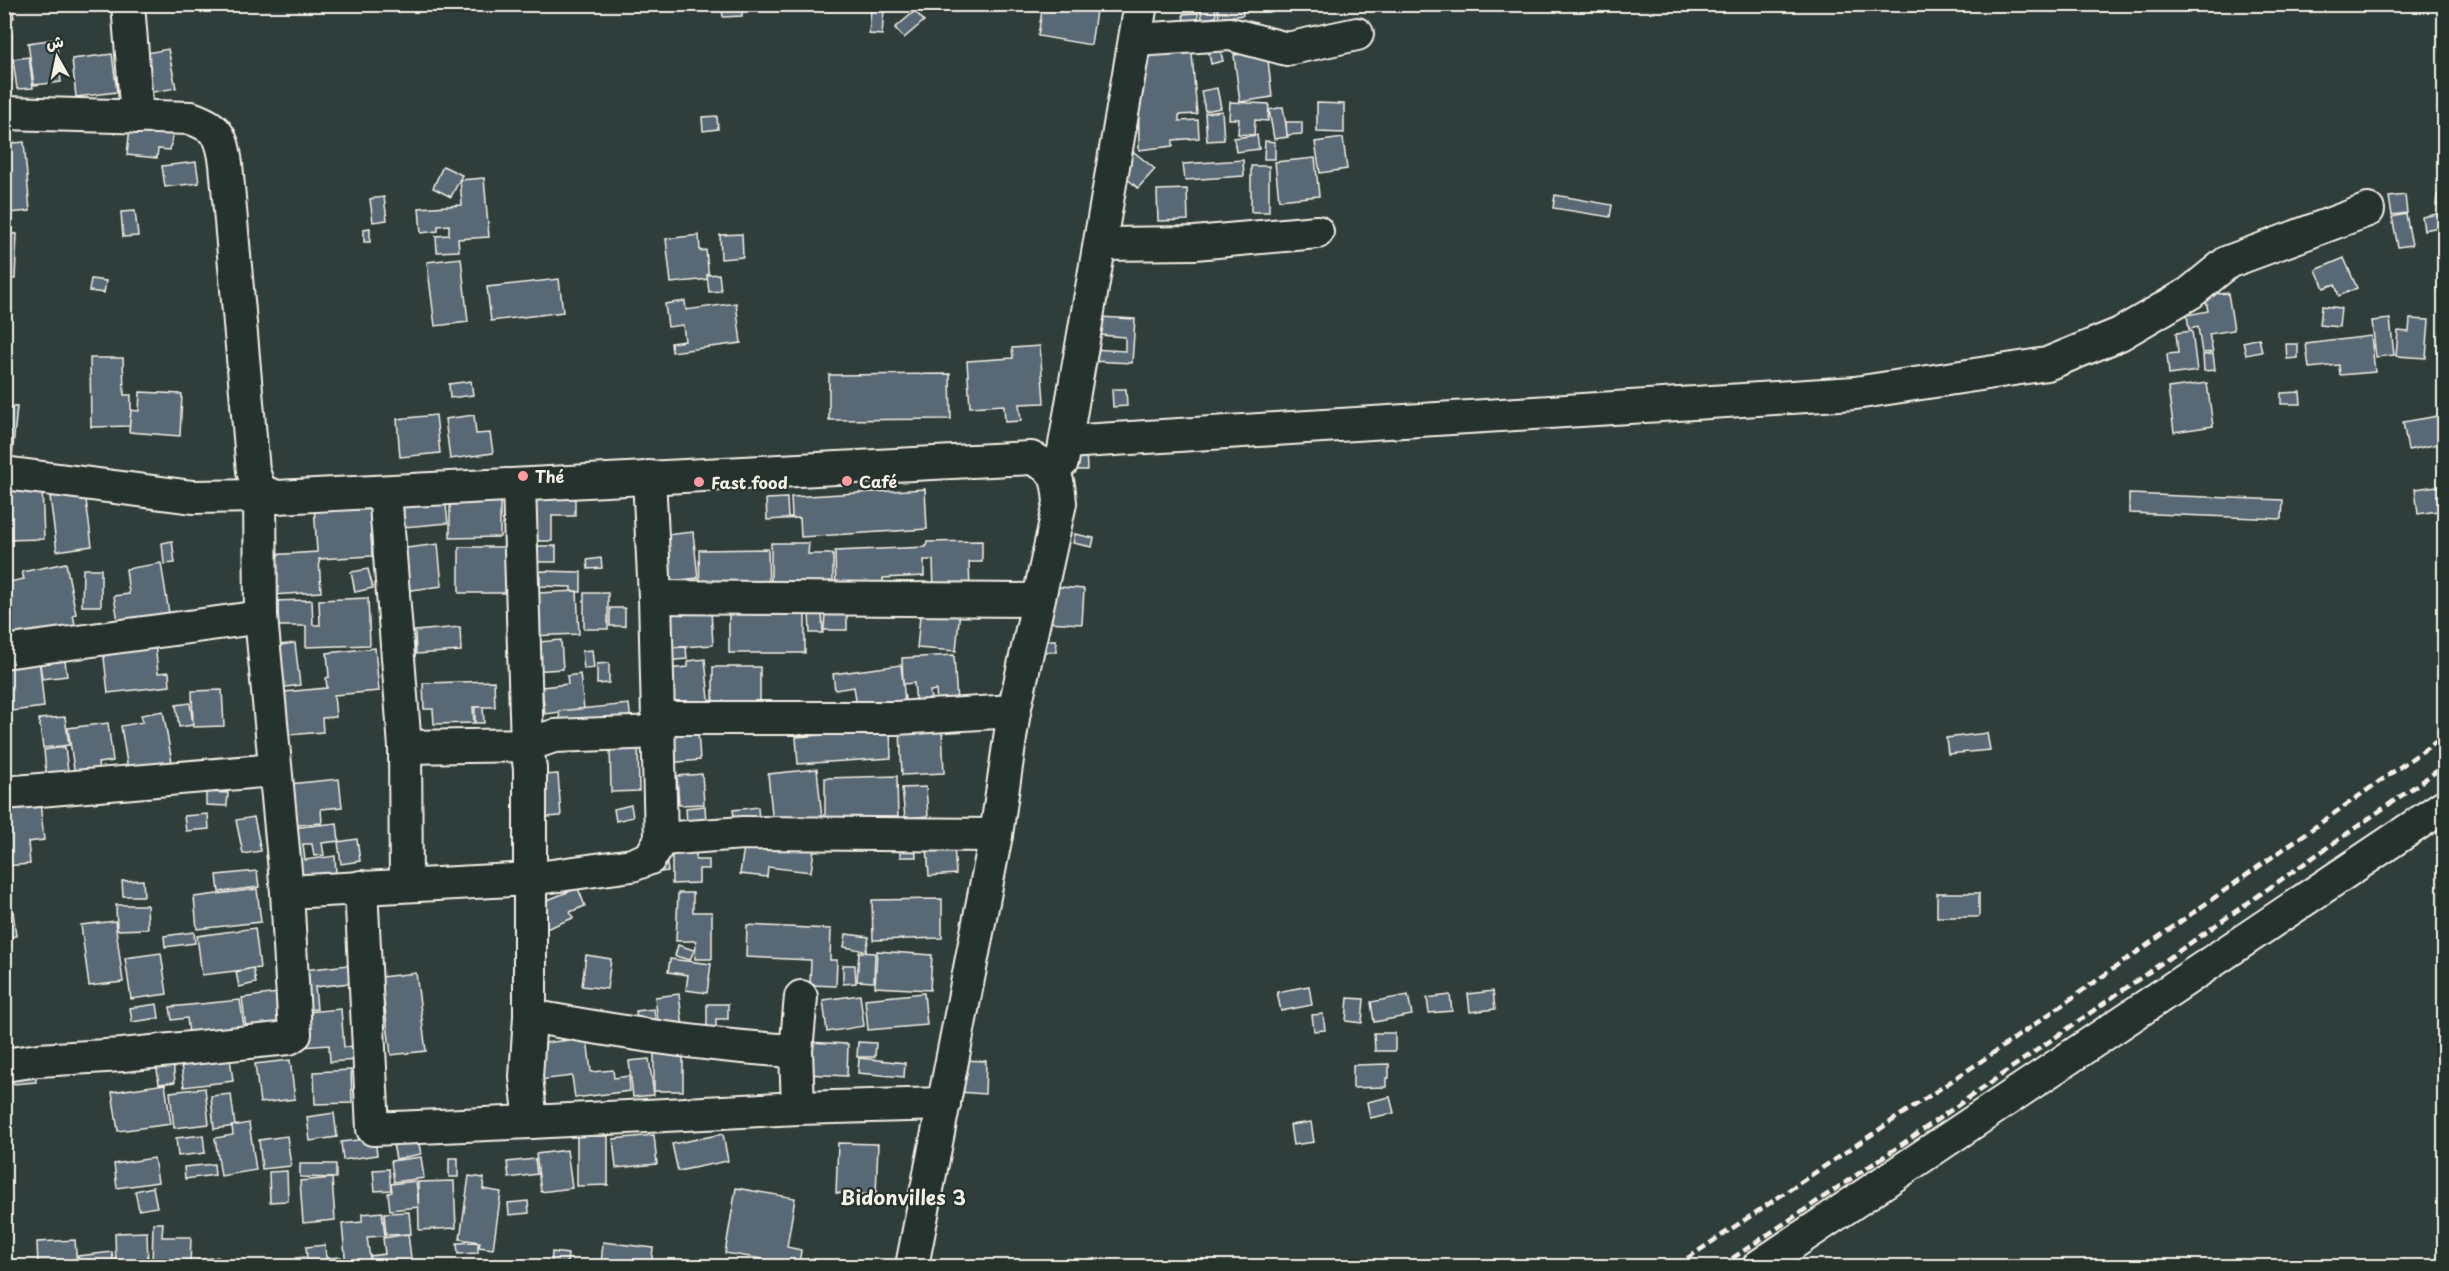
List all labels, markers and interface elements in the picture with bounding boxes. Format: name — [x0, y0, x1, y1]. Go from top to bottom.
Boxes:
north arrow — [27, 27, 87, 87]
text: ش — [44, 28, 65, 54]
place label: Thé — [535, 464, 565, 488]
marker: Thé — [516, 469, 530, 483]
place label: Café — [859, 469, 897, 493]
place label: Fast food — [711, 470, 788, 494]
marker: Café — [840, 474, 854, 488]
marker: Fast food — [692, 475, 706, 489]
district label: Bidonvilles 3 — [840, 1182, 966, 1212]

